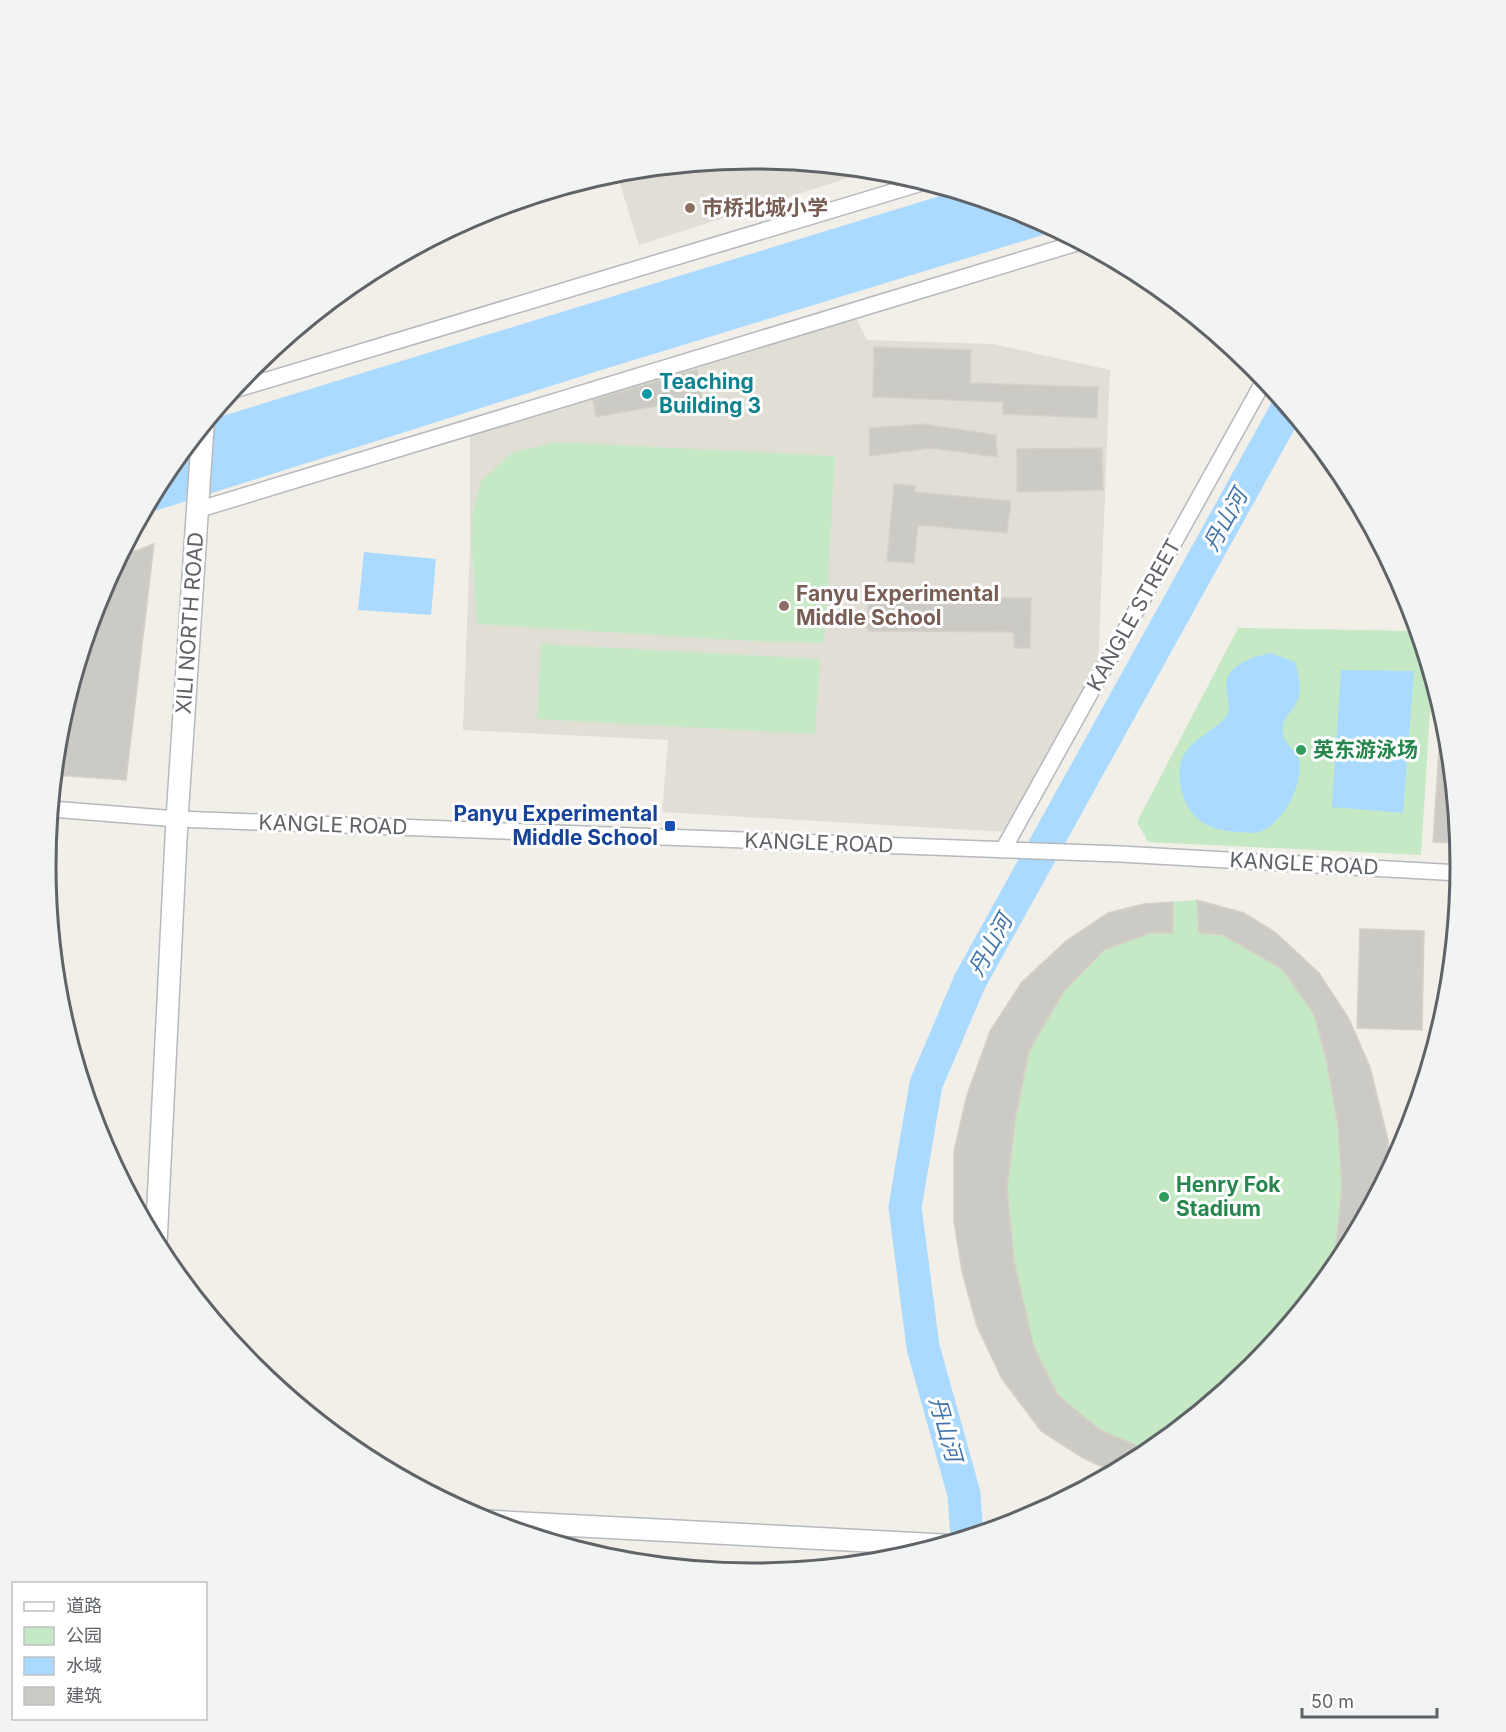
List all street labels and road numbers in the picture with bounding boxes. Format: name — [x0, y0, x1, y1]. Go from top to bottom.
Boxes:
street label: XILI NORTH ROAD — [171, 531, 208, 715]
street label: KANGLE STREET — [1081, 534, 1186, 695]
street label: KANGLE ROAD — [258, 809, 408, 840]
street label: KANGLE ROAD — [744, 827, 894, 858]
street label: KANGLE ROAD — [1229, 847, 1379, 880]

